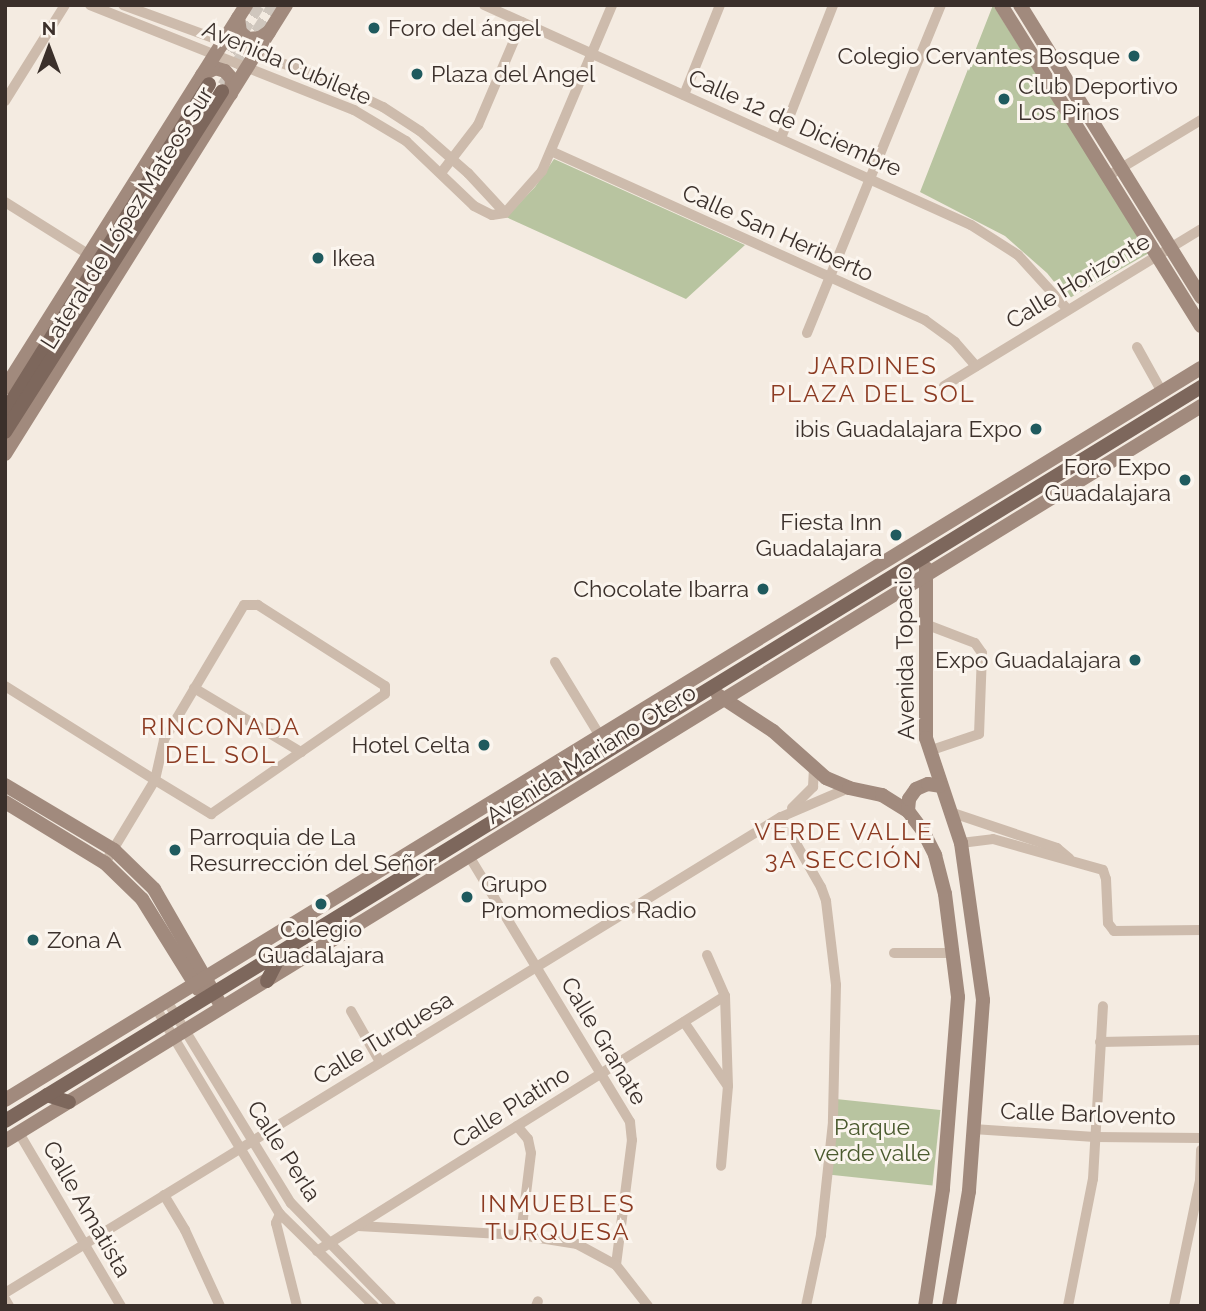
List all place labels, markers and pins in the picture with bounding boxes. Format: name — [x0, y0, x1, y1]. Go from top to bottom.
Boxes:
place label: Foro del ángel — [388, 14, 542, 42]
marker: Foro del ángel — [366, 20, 382, 36]
place label: Colegio Cervantes Bosque — [837, 42, 1120, 70]
marker: Colegio Cervantes Bosque — [1126, 48, 1142, 64]
place label: Plaza del Angel — [431, 60, 597, 88]
marker: Plaza del Angel — [409, 66, 425, 82]
place label: Club Deportivo Los Pinos — [1018, 72, 1178, 126]
marker: Club Deportivo Los Pinos — [996, 91, 1012, 107]
place label: Ikea — [332, 244, 375, 272]
marker: Ikea — [310, 250, 326, 266]
place label: ibis Guadalajara Expo — [795, 415, 1022, 443]
marker: ibis Guadalajara Expo — [1028, 421, 1044, 437]
place label: Foro Expo Guadalajara — [1044, 453, 1171, 507]
marker: Foro Expo Guadalajara — [1177, 472, 1193, 488]
place label: Fiesta Inn Guadalajara — [755, 508, 882, 562]
marker: Fiesta Inn Guadalajara — [888, 527, 904, 543]
place label: Chocolate Ibarra — [573, 575, 749, 603]
marker: Chocolate Ibarra — [755, 581, 771, 597]
place label: Expo Guadalajara — [935, 646, 1121, 674]
marker: Expo Guadalajara — [1127, 652, 1143, 668]
place label: Hotel Celta — [351, 731, 470, 759]
marker: Hotel Celta — [476, 737, 492, 753]
place label: Parroquia de La Resurrección del Señor — [189, 823, 437, 877]
marker: Parroquia de La Resurrección del Señor — [167, 842, 183, 858]
place label: Grupo Promomedios Radio — [481, 870, 697, 924]
marker: Grupo Promomedios Radio — [459, 889, 475, 905]
marker: Colegio Guadalajara — [313, 896, 329, 912]
place label: Colegio Guadalajara — [258, 915, 384, 969]
place label: Zona A — [47, 926, 122, 954]
marker: Zona A — [25, 932, 41, 948]

